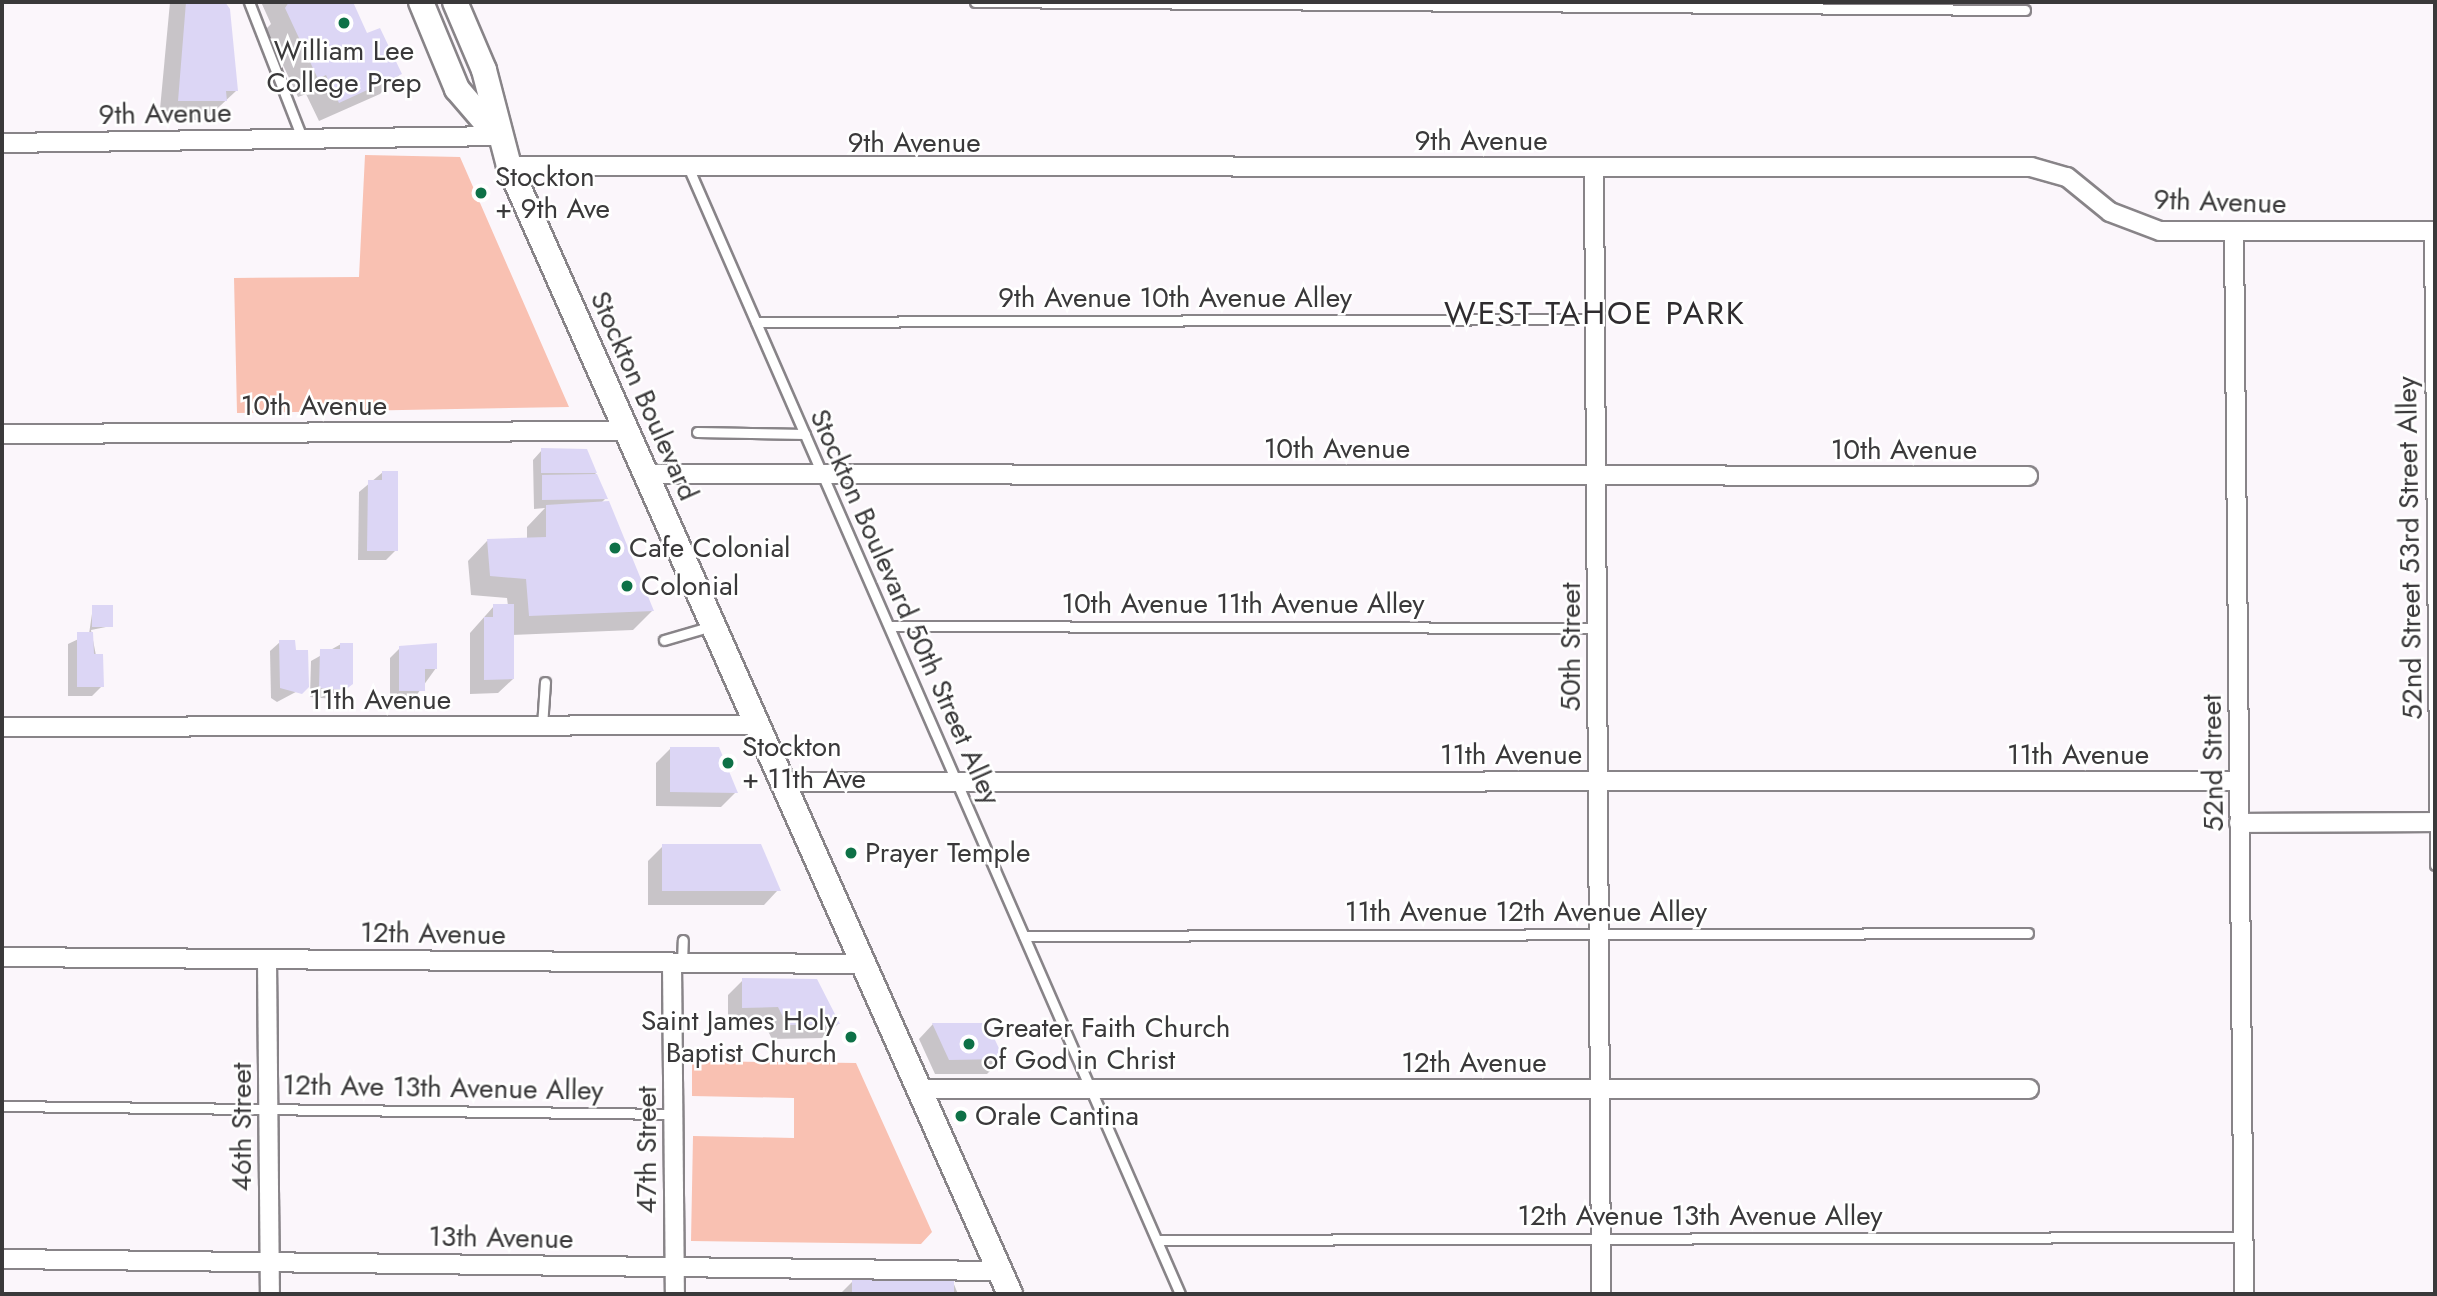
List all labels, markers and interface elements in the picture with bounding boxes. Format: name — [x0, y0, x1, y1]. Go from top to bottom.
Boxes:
marker: William Lee College Prep — [336, 15, 352, 31]
place label: William Lee College Prep — [267, 34, 421, 100]
street label: 9th Avenue — [98, 96, 232, 132]
street label: 9th Avenue — [1414, 124, 1548, 158]
street label: 9th Avenue — [847, 126, 981, 160]
place label: Stockton + 9th Ave — [495, 160, 610, 226]
street label: 9th Avenue — [2153, 183, 2287, 221]
marker: Stockton + 9th Ave — [473, 185, 489, 201]
street label: 9th Avenue 10th Avenue Alley — [998, 281, 1352, 315]
street label: Stockton Boulevard — [583, 286, 705, 506]
district label: WEST TAHOE PARK — [1446, 294, 1744, 332]
street label: 52nd Street 53rd Street Alley — [2390, 376, 2430, 720]
street label: 10th Avenue — [241, 389, 387, 423]
street label: Stockton Boulevard 50th Street Alley — [802, 404, 1008, 810]
street label: 10th Avenue — [1264, 432, 1410, 466]
street label: 10th Avenue — [1831, 433, 1977, 467]
place label: Cafe Colonial — [629, 531, 791, 565]
marker: Cafe Colonial — [607, 540, 623, 556]
place label: Colonial — [641, 569, 739, 603]
marker: Colonial — [619, 578, 635, 594]
street label: 50th Street — [1554, 582, 1588, 712]
street label: 10th Avenue 11th Avenue Alley — [1061, 587, 1425, 621]
street label: 11th Avenue — [309, 683, 451, 717]
street label: 52nd Street — [2195, 694, 2231, 832]
place label: Stockton + 11th Ave — [742, 730, 866, 796]
street label: 11th Avenue — [1440, 738, 1582, 772]
street label: 11th Avenue — [2007, 738, 2149, 772]
marker: Stockton + 11th Ave — [720, 755, 736, 771]
place label: Prayer Temple — [865, 836, 1030, 870]
marker: Prayer Temple — [843, 845, 859, 861]
street label: 11th Avenue 12th Avenue Alley — [1345, 895, 1707, 929]
street label: 12th Avenue — [360, 916, 506, 952]
place label: Saint James Holy Baptist Church — [641, 1004, 837, 1070]
place label: Greater Faith Church of God in Christ — [983, 1011, 1230, 1077]
marker: Saint James Holy Baptist Church — [843, 1029, 859, 1045]
marker: Greater Faith Church of God in Christ — [961, 1036, 977, 1052]
street label: 12th Avenue — [1401, 1046, 1547, 1080]
street label: 46th Street — [225, 1062, 259, 1192]
street label: 12th Ave 13th Avenue Alley — [282, 1068, 604, 1108]
street label: 47th Street — [630, 1086, 664, 1214]
place label: Orale Cantina — [975, 1099, 1139, 1133]
marker: Orale Cantina — [953, 1108, 969, 1124]
street label: 12th Avenue 13th Avenue Alley — [1518, 1199, 1882, 1233]
street label: 13th Avenue — [428, 1220, 574, 1256]

